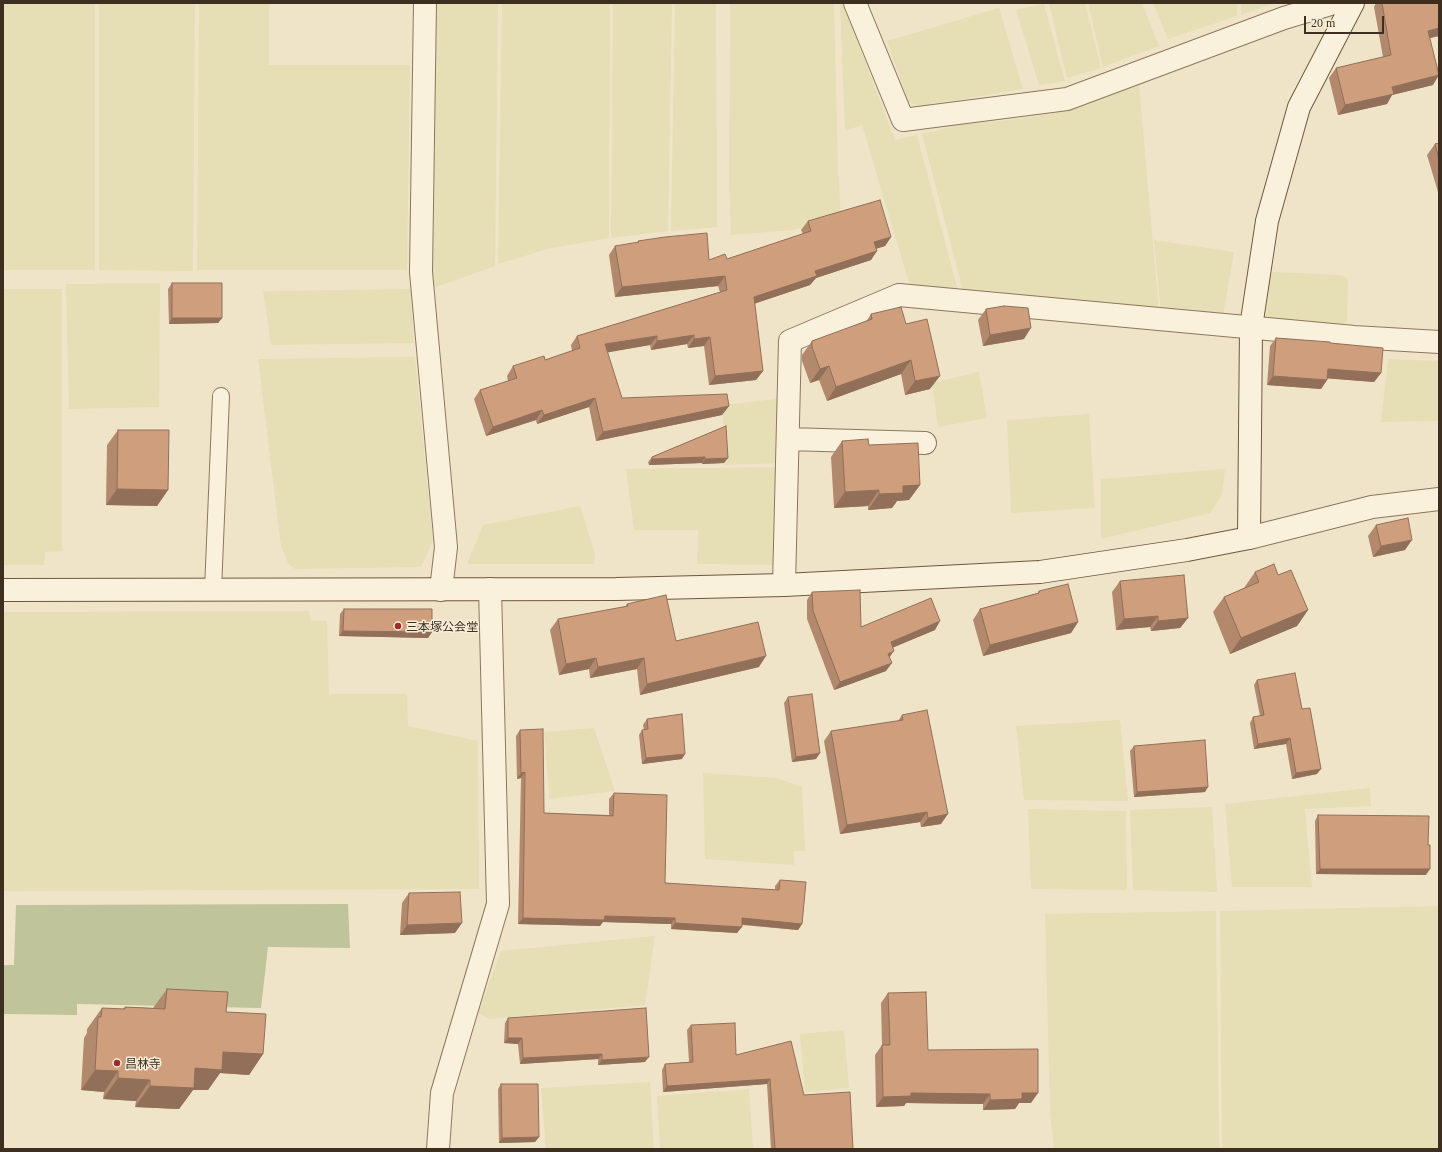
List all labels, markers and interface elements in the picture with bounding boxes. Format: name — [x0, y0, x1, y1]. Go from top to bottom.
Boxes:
scale bar — [1306, 8, 1386, 34]
text: 20 m — [1311, 16, 1335, 30]
place label: 三本塚公会堂 — [406, 619, 478, 633]
marker: 三本塚公会堂 — [393, 621, 403, 631]
place label: 昌林寺 — [125, 1056, 161, 1070]
marker: 昌林寺 — [112, 1058, 122, 1068]

